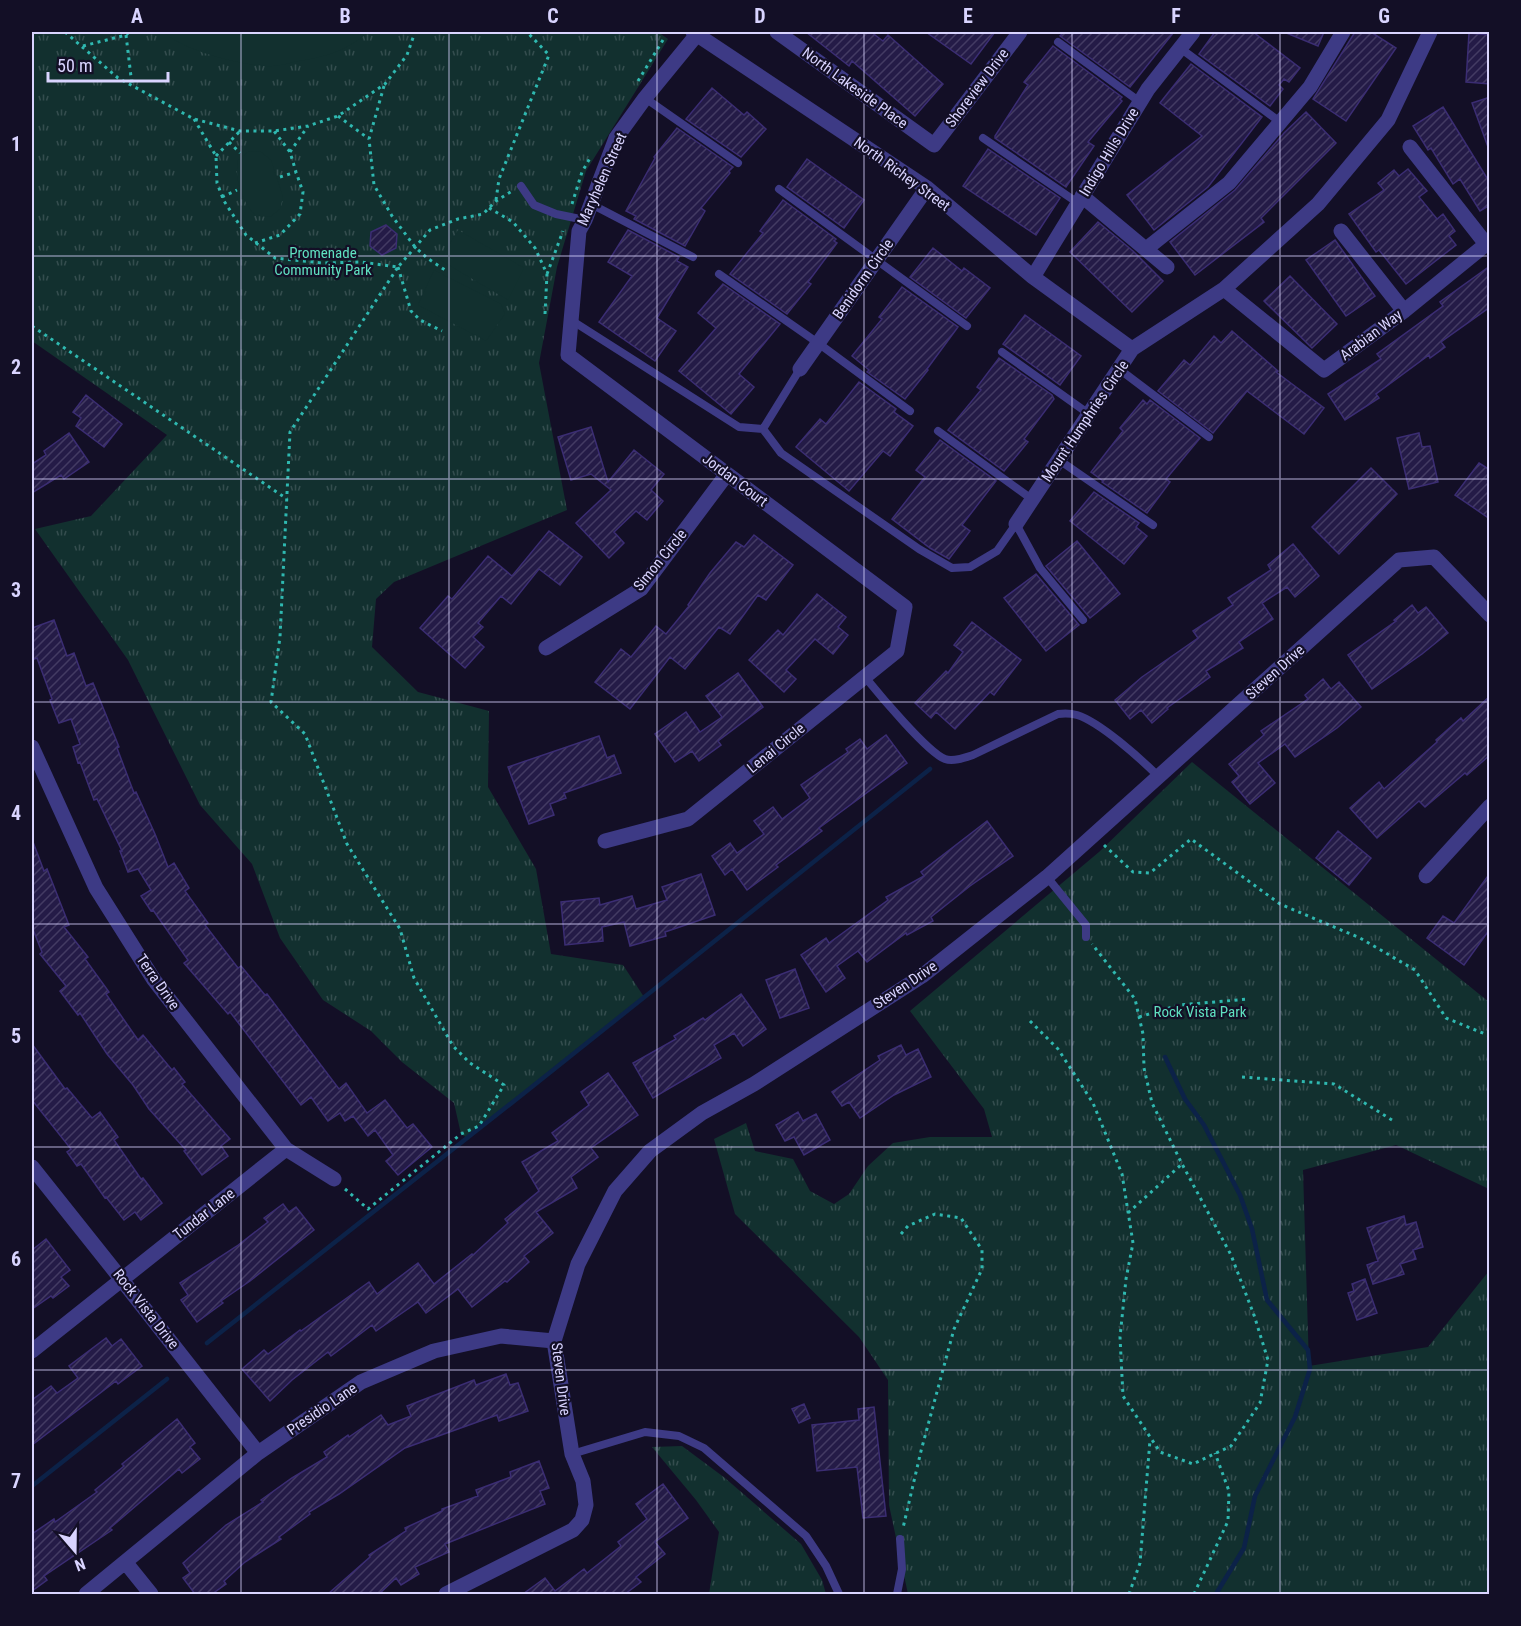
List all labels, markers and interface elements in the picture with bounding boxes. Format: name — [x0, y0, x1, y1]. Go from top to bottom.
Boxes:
text: A — [131, 4, 143, 28]
text: B — [339, 4, 351, 28]
text: C — [547, 4, 559, 28]
text: D — [754, 4, 766, 28]
text: E — [963, 4, 973, 28]
text: F — [1171, 4, 1181, 28]
text: G — [1378, 4, 1390, 28]
street label: North Lakeside Place — [799, 44, 911, 132]
scale bar — [48, 45, 168, 83]
street label: Shoreview Drive — [942, 45, 1012, 131]
text: 50 m — [57, 55, 92, 76]
street label: Indigo Hills Drive — [1076, 104, 1142, 200]
street label: Maryhelen Street — [573, 130, 631, 228]
text: 1 — [11, 132, 21, 156]
street label: North Richey Street — [850, 133, 954, 215]
street label: Benidorm Circle — [829, 235, 897, 323]
park label: Promenade Community Park — [274, 244, 372, 279]
street label: Arabian Way — [1336, 306, 1406, 364]
text: 2 — [11, 355, 21, 379]
street label: Mount Humphries Circle — [1038, 357, 1132, 485]
street label: Jordan Court — [699, 450, 771, 510]
street label: Simon Circle — [630, 525, 690, 595]
text: 3 — [11, 578, 21, 602]
street label: Steven Drive — [1242, 641, 1308, 703]
street label: Lenai Circle — [743, 719, 809, 777]
text: 4 — [11, 801, 21, 825]
street label: Terra Drive — [132, 951, 184, 1013]
street label: Steven Drive — [870, 957, 940, 1013]
park label: Rock Vista Park — [1153, 1003, 1247, 1021]
text: 5 — [11, 1024, 21, 1048]
street label: Tundar Lane — [170, 1184, 238, 1244]
text: 6 — [11, 1247, 21, 1271]
street label: Rock Vista Drive — [109, 1266, 183, 1352]
street label: Steven Drive — [548, 1342, 574, 1416]
street label: Presidio Lane — [284, 1379, 360, 1439]
text: 7 — [11, 1469, 21, 1493]
north arrow — [45, 1521, 105, 1581]
text: N — [72, 1554, 88, 1575]

